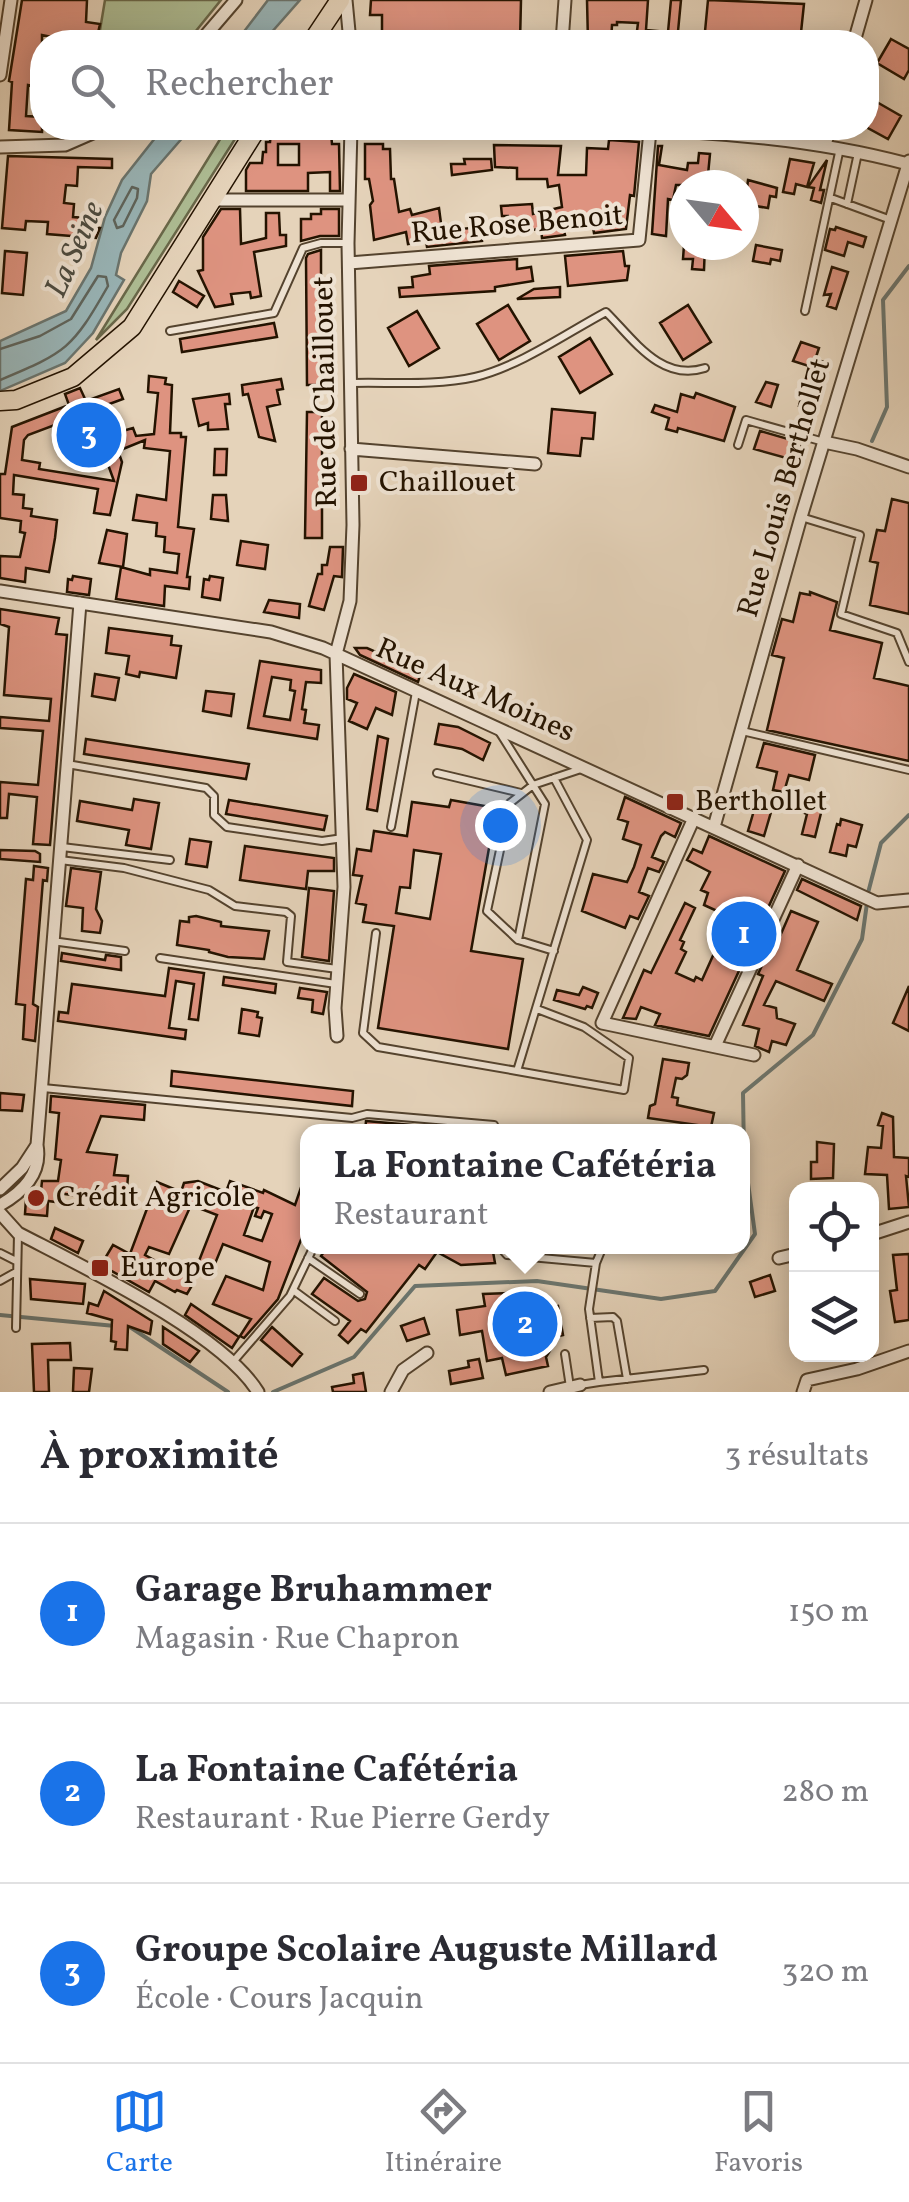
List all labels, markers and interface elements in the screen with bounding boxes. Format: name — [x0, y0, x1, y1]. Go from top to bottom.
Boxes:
search box — [30, 30, 879, 140]
icon: search — [65, 58, 120, 113]
text: Rechercher — [145, 59, 333, 112]
north arrow — [669, 170, 759, 260]
water label: La Seine — [35, 195, 117, 305]
street label: Rue Rose Benoit — [409, 195, 625, 255]
street label: Rue de Chaillouet — [303, 276, 349, 508]
street label: Rue Louis Berthollet — [728, 354, 842, 622]
pin: 3 — [56, 398, 122, 472]
place label: Chaillouet — [379, 462, 516, 504]
marker: Chaillouet — [348, 472, 370, 494]
street label: Rue Aux Moines — [369, 628, 581, 754]
place label: Berthollet — [695, 781, 827, 823]
marker: Berthollet — [664, 791, 686, 813]
your location — [475, 800, 526, 851]
pin: 1 — [712, 896, 776, 972]
popup — [300, 1124, 750, 1254]
text: La Fontaine Cafétéria — [333, 1141, 717, 1194]
place label: Crédit Agricole — [56, 1177, 255, 1219]
map controls — [789, 1182, 879, 1362]
button: locate — [789, 1182, 879, 1272]
marker: Crédit Agricole — [25, 1187, 47, 1209]
text: Restaurant — [333, 1194, 488, 1238]
place label: Europe — [120, 1247, 215, 1289]
marker: Europe — [89, 1257, 111, 1279]
button: layers — [789, 1272, 879, 1362]
pin: 2 — [492, 1286, 558, 1362]
text: À proximité — [40, 1428, 279, 1487]
text: 3 résultats — [725, 1435, 869, 1479]
text: Garage Bruhammer — [135, 1565, 492, 1618]
text: 1 — [66, 1591, 79, 1635]
text: 150 m — [788, 1591, 869, 1635]
text: Magasin · Rue Chapron — [135, 1618, 460, 1662]
text: La Fontaine Cafétéria — [135, 1745, 518, 1798]
text: 2 — [64, 1771, 81, 1815]
text: 280 m — [782, 1771, 869, 1815]
text: Restaurant · Rue Pierre Gerdy — [135, 1798, 550, 1842]
text: Groupe Scolaire Auguste Millard — [135, 1925, 718, 1978]
text: 3 — [64, 1951, 81, 1995]
text: 320 m — [782, 1951, 869, 1995]
text: École · Cours Jacquin — [135, 1978, 424, 2022]
tab: Carte — [106, 2084, 173, 2183]
tab: Itinéraire — [385, 2084, 502, 2183]
tab: Favoris — [714, 2084, 803, 2183]

